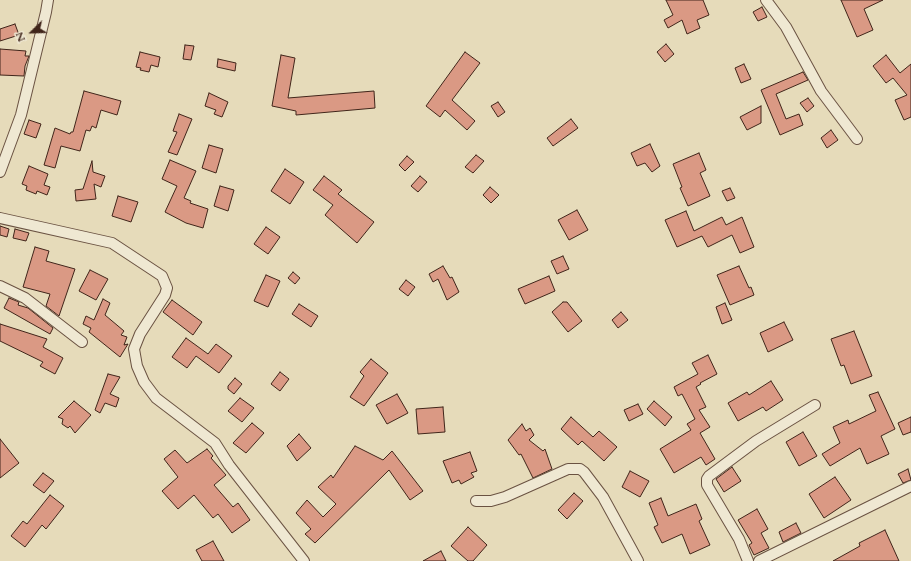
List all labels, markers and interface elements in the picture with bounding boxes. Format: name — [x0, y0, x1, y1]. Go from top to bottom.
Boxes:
north arrow — [12, 12, 52, 52]
text: N — [12, 30, 29, 44]

